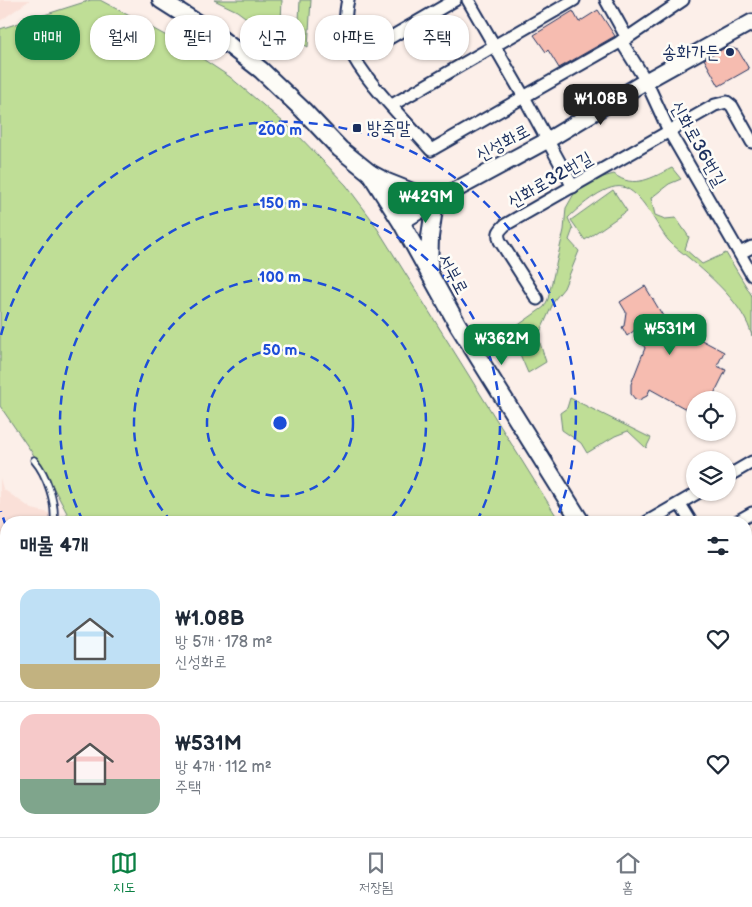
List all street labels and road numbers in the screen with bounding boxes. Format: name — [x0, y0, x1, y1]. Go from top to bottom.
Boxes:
street label: 신화로36번길 — [666, 98, 730, 191]
street label: 신성화로 — [472, 120, 534, 166]
street label: 신화로32번길 — [504, 147, 596, 213]
street label: 서부로 — [434, 250, 472, 298]

